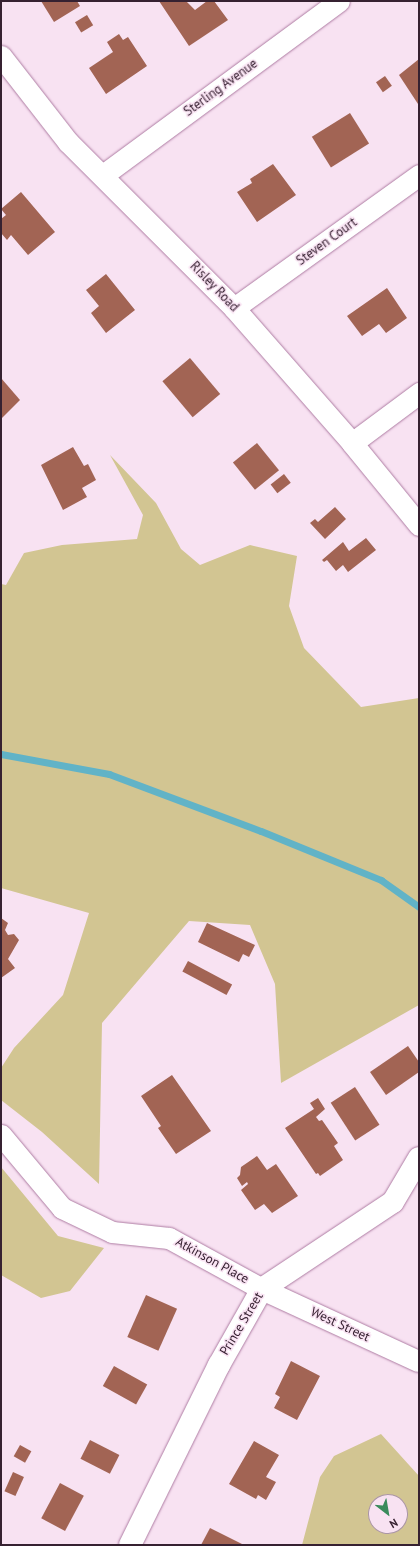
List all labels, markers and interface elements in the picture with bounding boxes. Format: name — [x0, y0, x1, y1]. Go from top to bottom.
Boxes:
street label: Sterling Avenue — [181, 56, 261, 120]
street label: Steven Court — [294, 215, 360, 269]
street label: Risley Road — [186, 259, 242, 315]
street label: Atkinson Place — [173, 1234, 251, 1288]
street label: Prince Street — [217, 1290, 267, 1358]
street label: West Street — [308, 1305, 372, 1345]
north arrow — [368, 1494, 408, 1534]
text: N — [387, 1516, 400, 1531]

